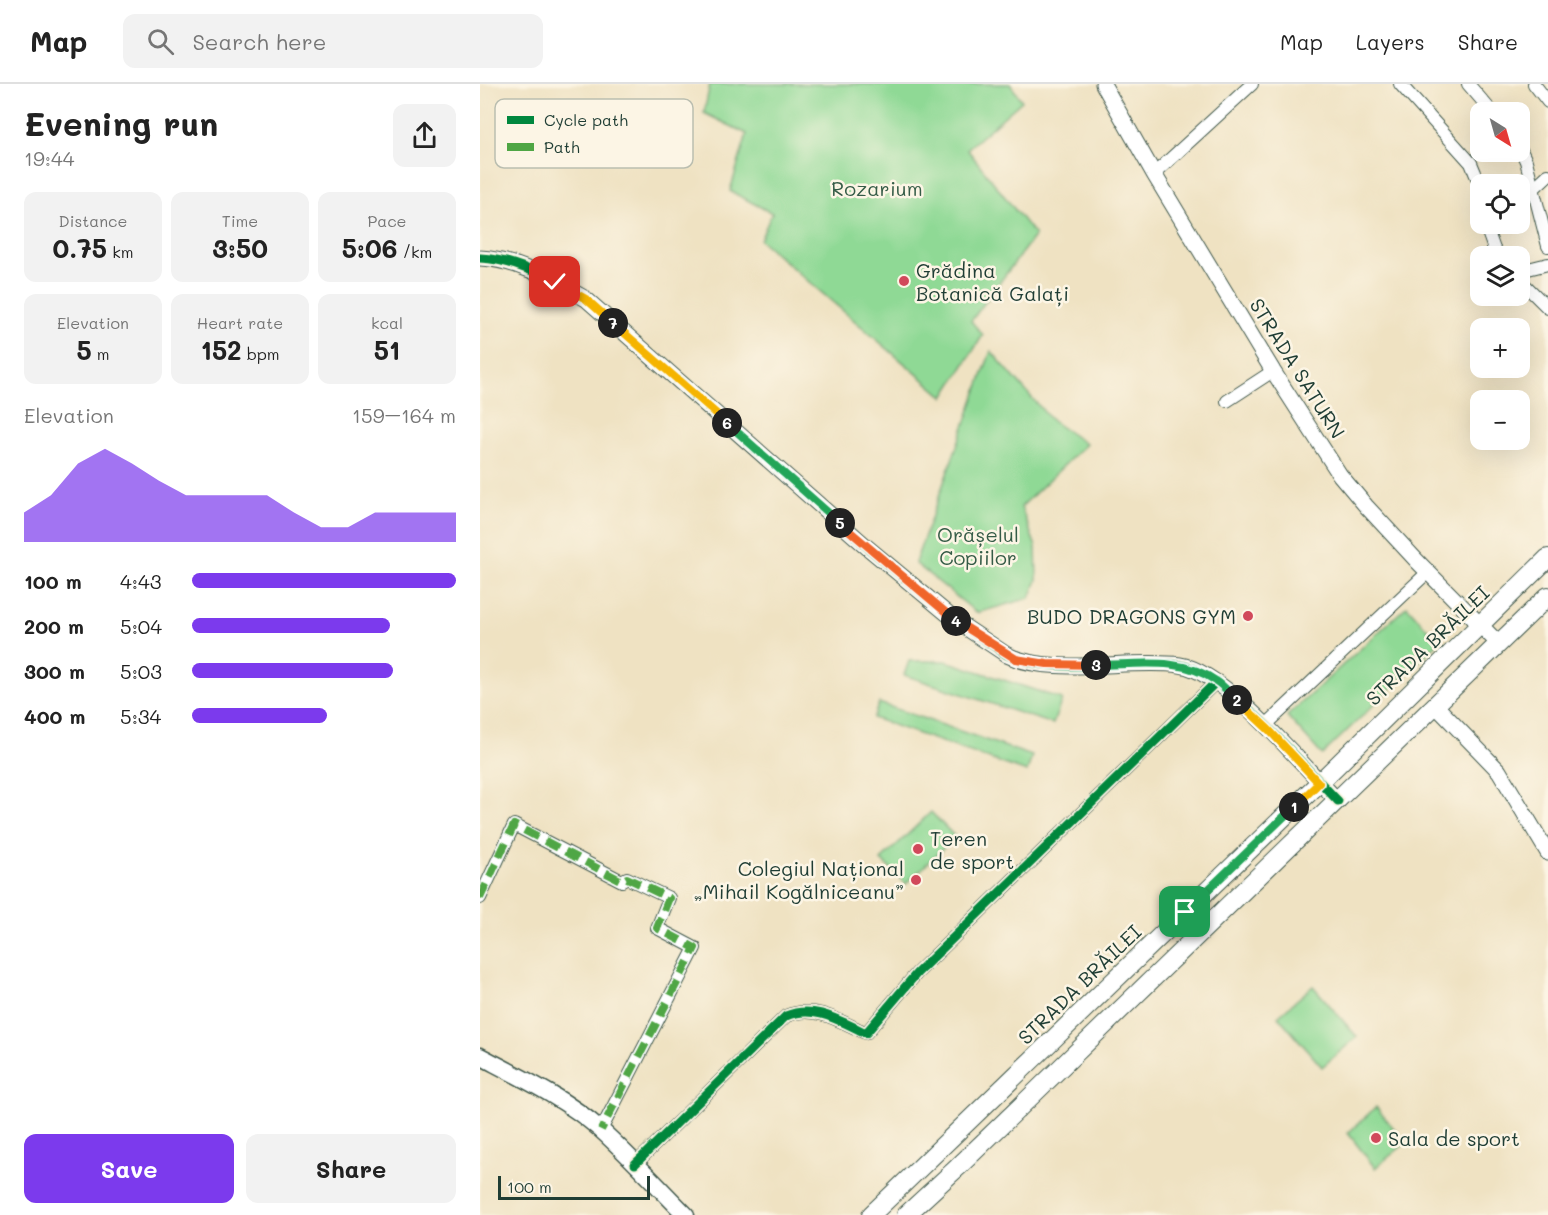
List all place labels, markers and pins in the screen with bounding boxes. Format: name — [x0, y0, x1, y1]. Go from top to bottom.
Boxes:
pin — [529, 256, 580, 307]
place label: Grădina Botanică Galați — [916, 257, 1069, 307]
marker: Grădina Botanică Galați — [897, 274, 911, 288]
pin: 7 — [598, 308, 628, 338]
pin: 6 — [712, 408, 742, 438]
pin: 5 — [825, 508, 855, 538]
place label: BUDO DRAGONS GYM — [1027, 603, 1236, 629]
pin: 4 — [941, 606, 971, 636]
marker: BUDO DRAGONS GYM — [1241, 609, 1255, 623]
pin: 3 — [1081, 650, 1111, 680]
pin: 2 — [1222, 685, 1252, 715]
pin: 1 — [1279, 792, 1309, 822]
place label: Teren de sport — [930, 825, 1014, 874]
marker: Teren de sport — [911, 842, 925, 856]
place label: Colegiul Național „Mihail Kogălniceanu” — [694, 855, 904, 904]
marker: Colegiul Național „Mihail Kogălniceanu” — [909, 873, 923, 887]
pin — [1159, 886, 1210, 937]
place label: Sala de sport — [1388, 1125, 1520, 1151]
marker: Sala de sport — [1369, 1131, 1383, 1145]

